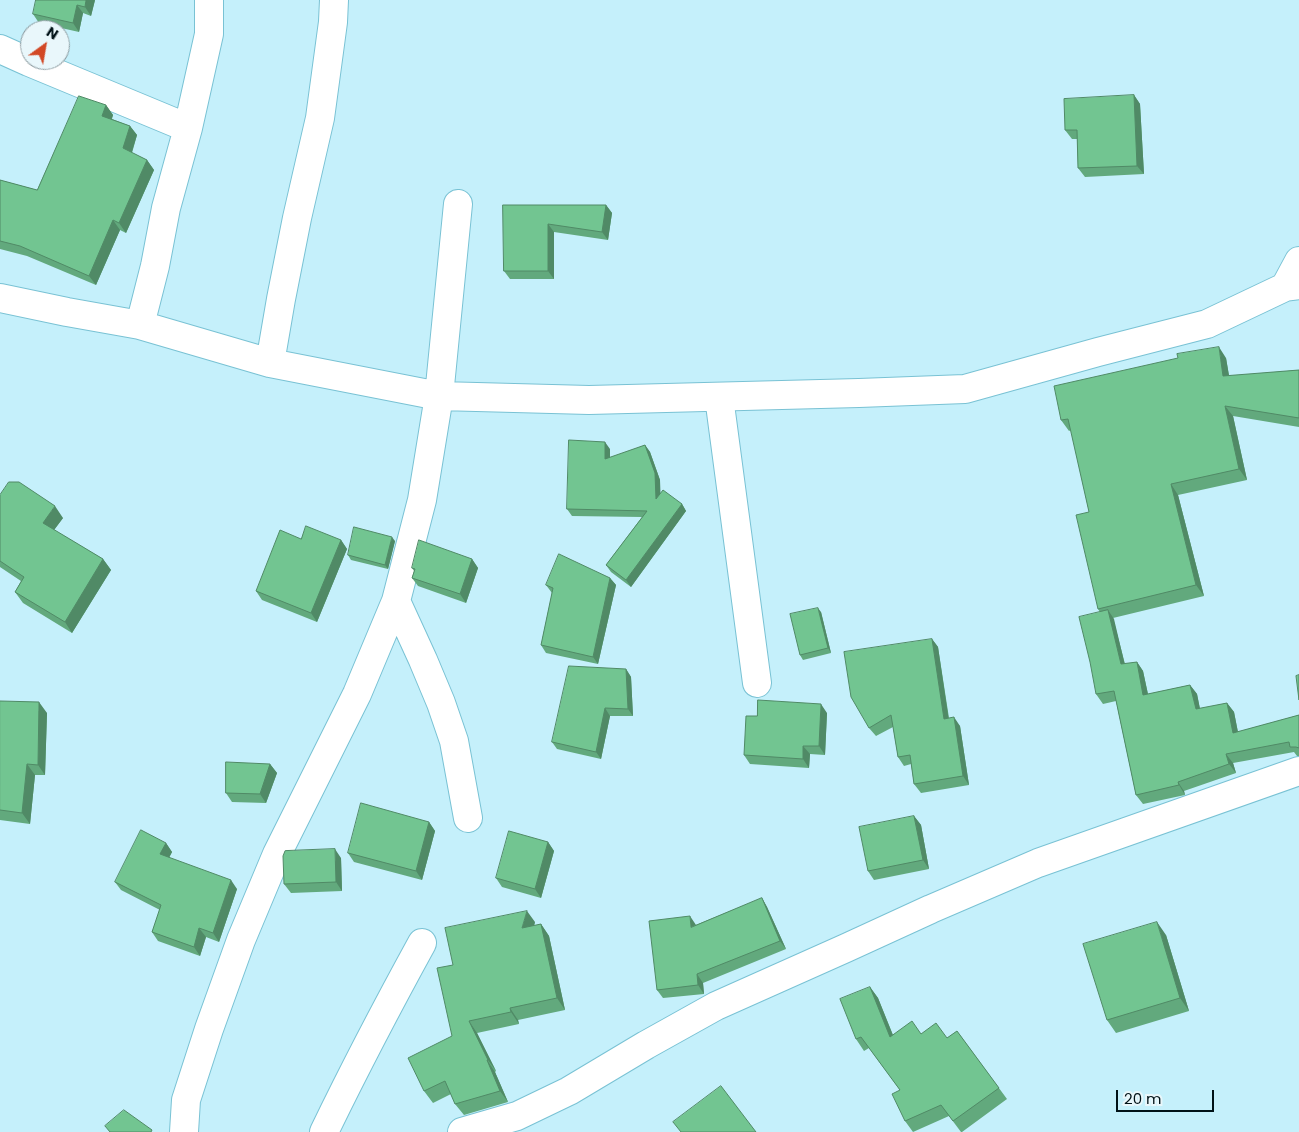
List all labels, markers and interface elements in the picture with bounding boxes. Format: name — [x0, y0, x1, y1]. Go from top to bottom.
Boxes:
north arrow — [20, 20, 70, 70]
text: N — [43, 22, 62, 44]
scale bar — [1119, 1080, 1216, 1112]
text: 20 m — [1124, 1088, 1162, 1109]

